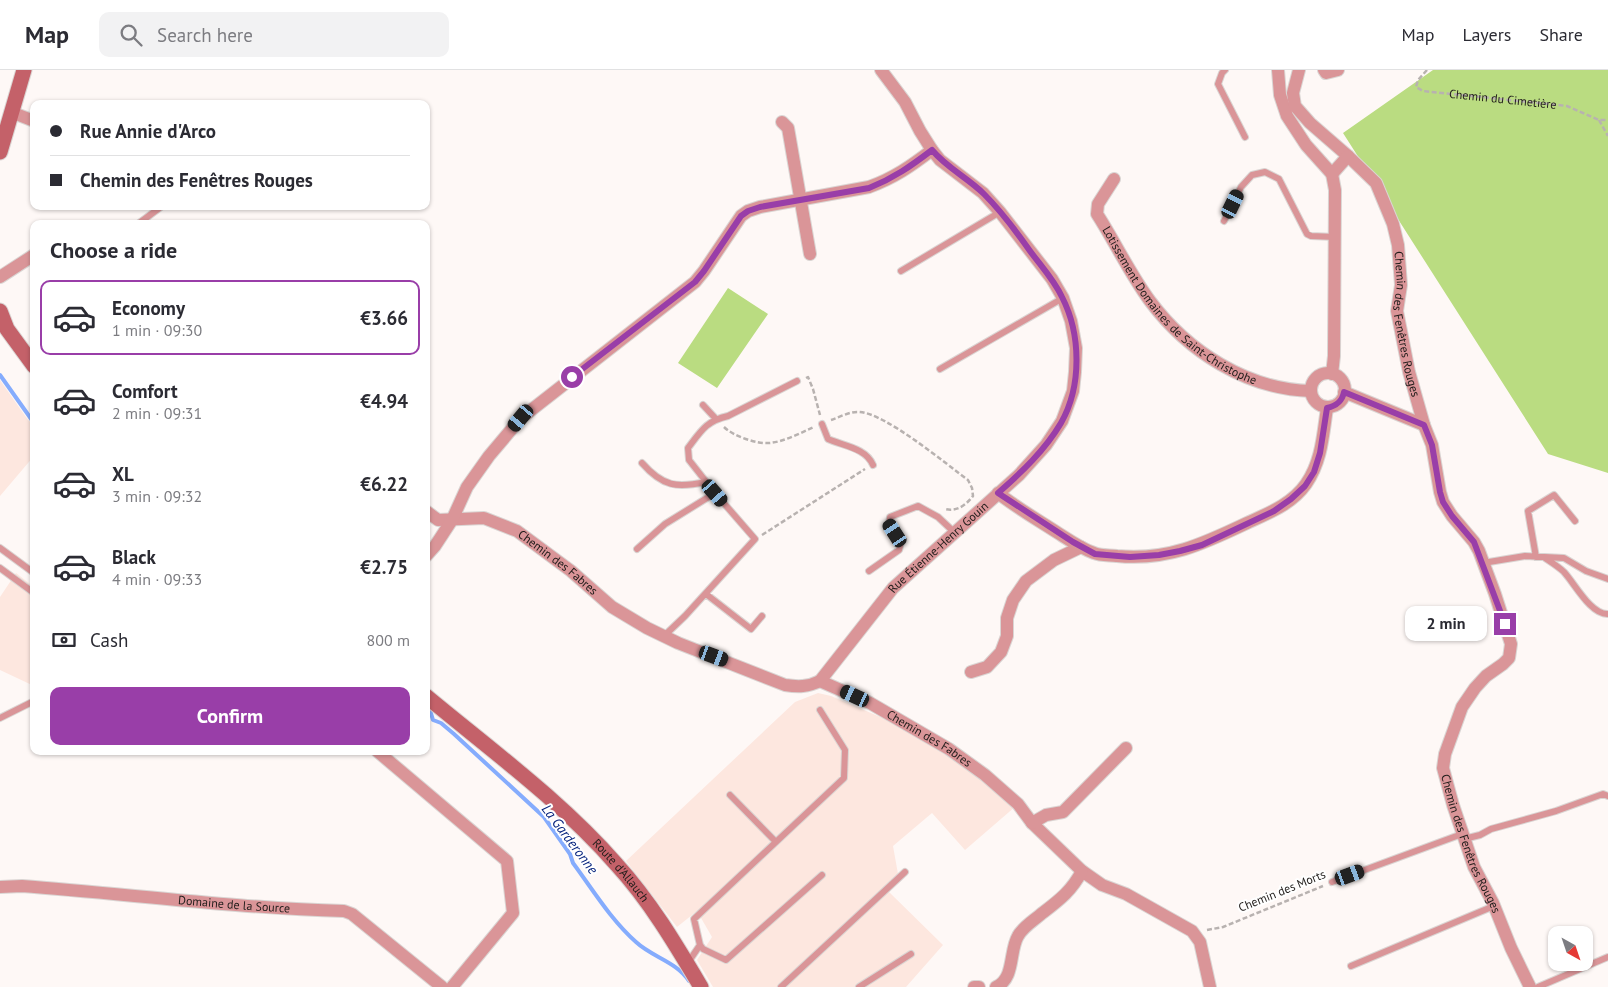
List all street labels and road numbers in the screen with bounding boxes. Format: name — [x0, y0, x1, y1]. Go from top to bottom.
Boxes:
street label: Chemin du Cimetière — [1448, 86, 1557, 112]
street label: Lotissement Domaines de Saint-Christophe — [1099, 223, 1259, 387]
street label: Chemin des Fenêtres Rouges — [1390, 251, 1424, 398]
street label: Rue Étienne-Henry Gouin — [884, 498, 991, 595]
street label: Chemin des Fabres — [515, 526, 601, 598]
street label: Chemin des Fabres — [884, 706, 975, 770]
street label: Chemin des Fenêtres Rouges — [1438, 772, 1504, 915]
street label: Route d'Allauch — [590, 835, 652, 905]
street label: Chemin des Morts — [1236, 866, 1328, 915]
street label: Domaine de la Source — [178, 892, 291, 916]

